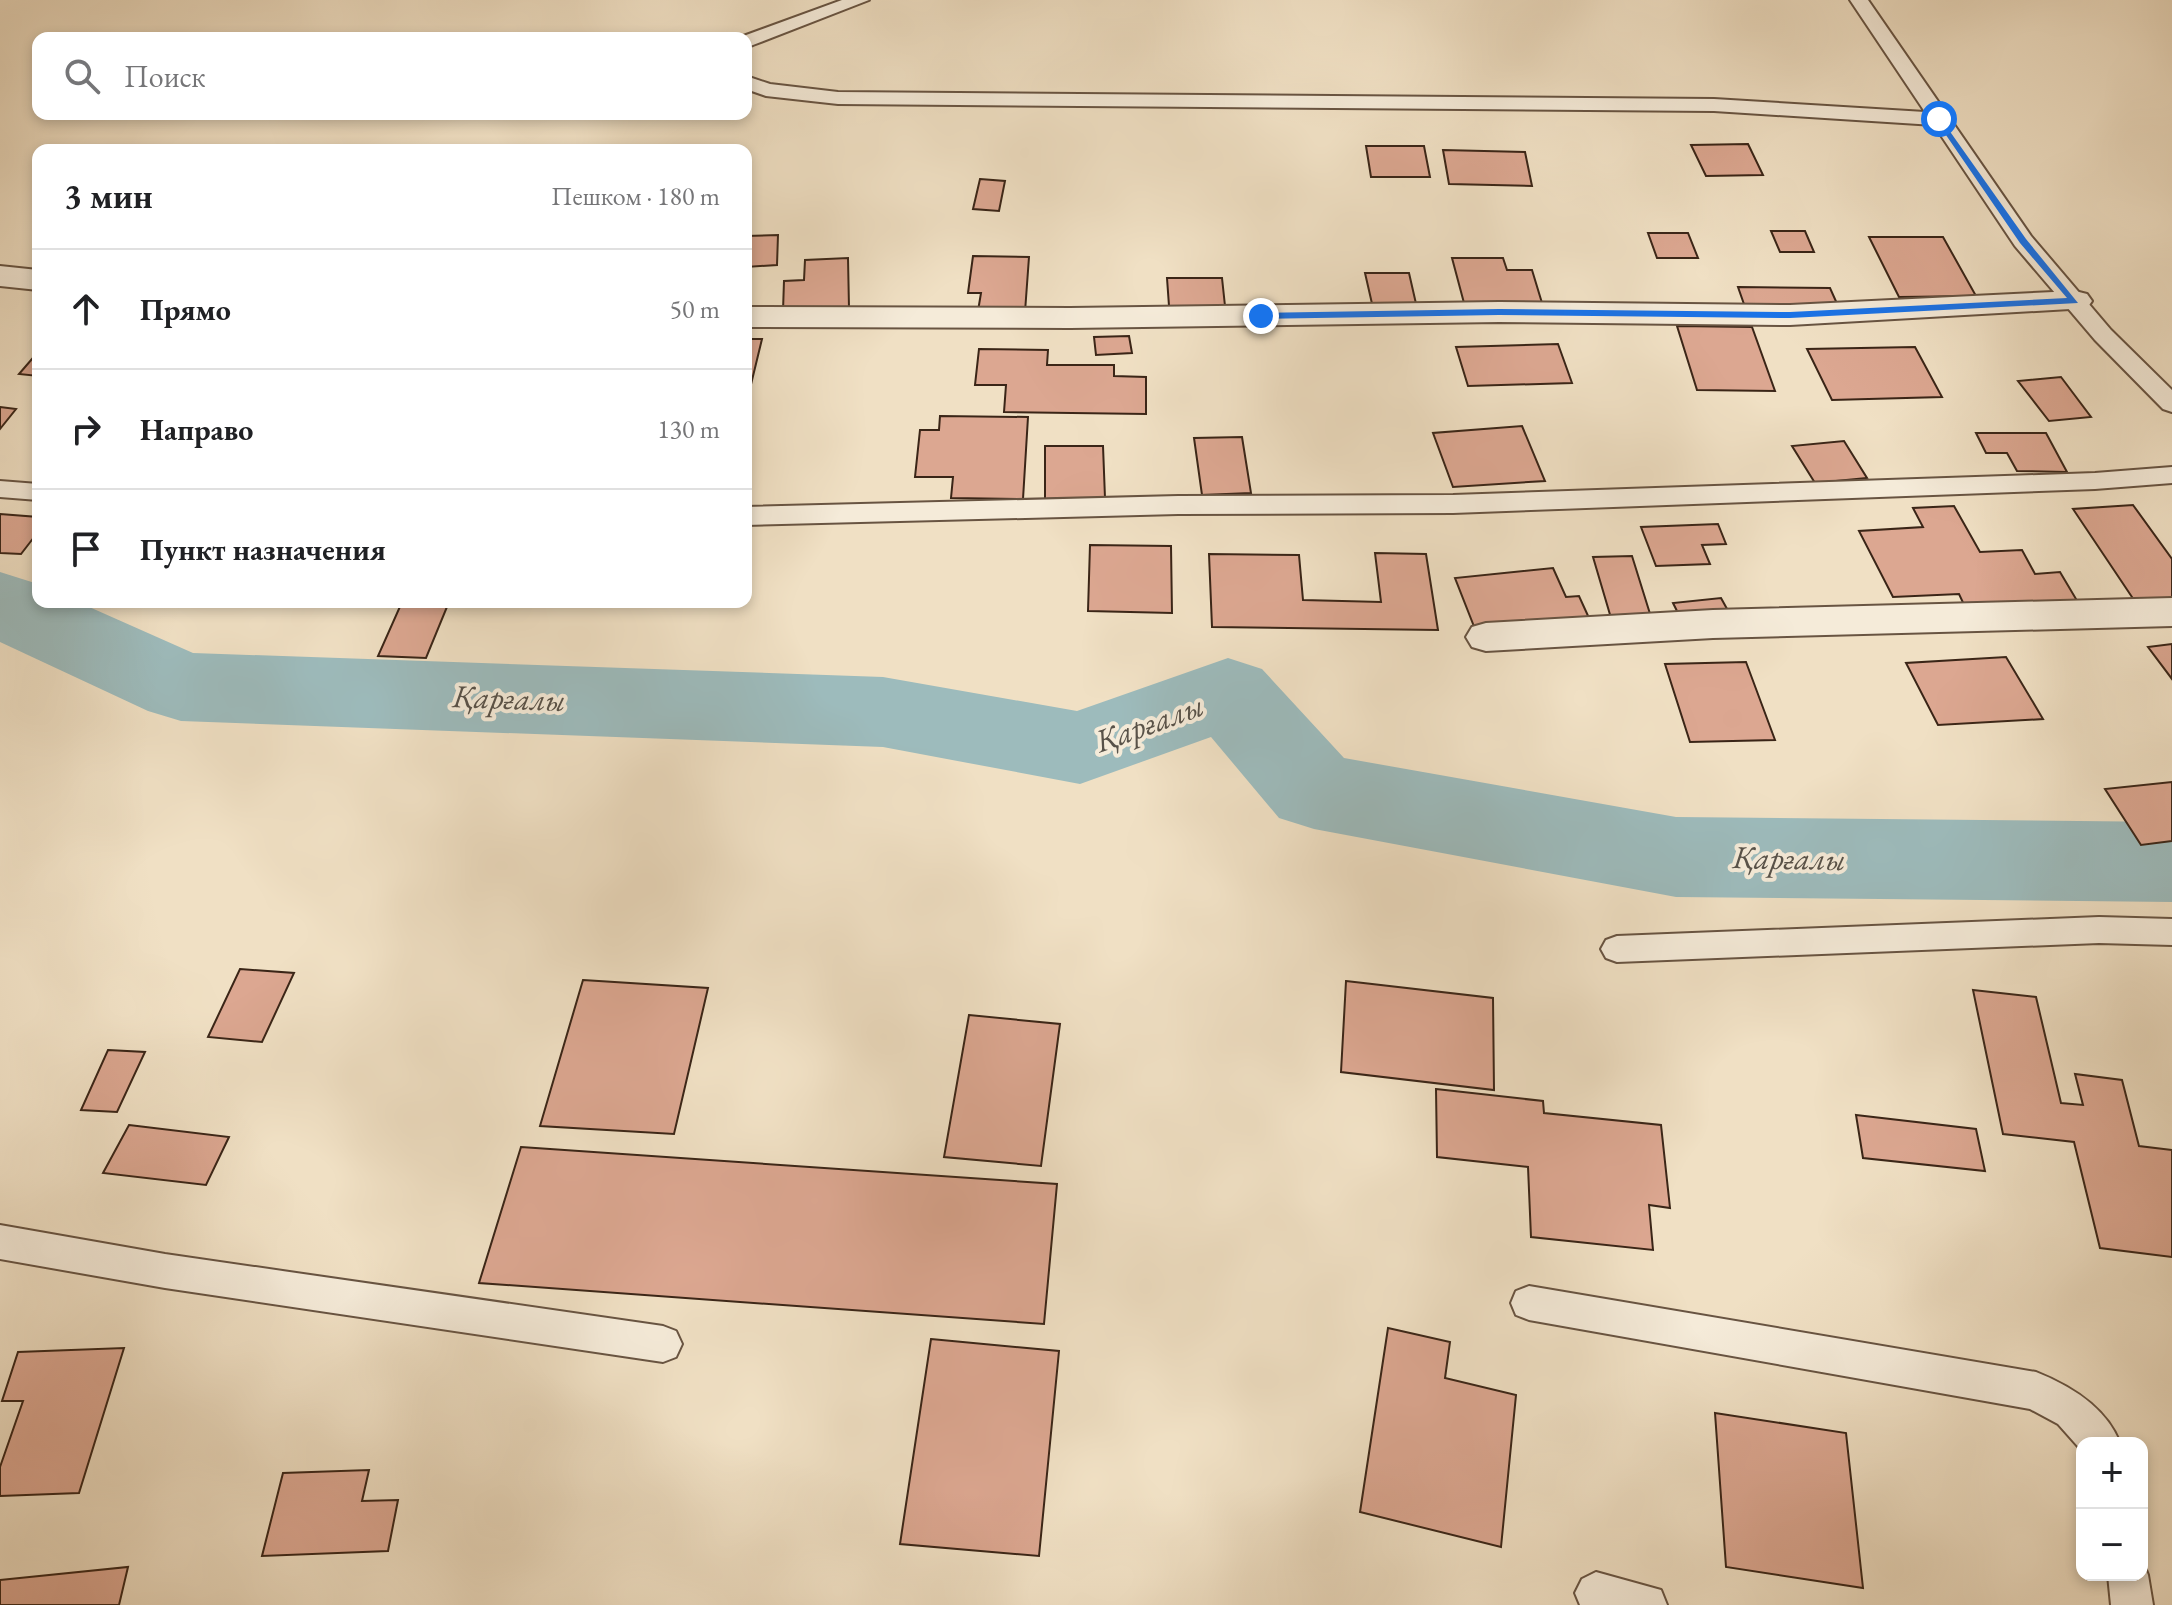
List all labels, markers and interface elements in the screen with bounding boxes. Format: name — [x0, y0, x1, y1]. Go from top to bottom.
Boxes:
search box — [32, 32, 752, 120]
icon: search — [60, 54, 104, 98]
text: Поиск — [124, 57, 206, 96]
route start — [1921, 101, 1957, 137]
text: 3 мин — [64, 174, 153, 218]
text: Пешком · 180 m — [551, 179, 720, 213]
icon: ahead — [64, 287, 108, 331]
text: Прямо — [140, 290, 231, 329]
text: 50 m — [670, 292, 720, 326]
route end — [1243, 298, 1279, 334]
icon: right — [64, 407, 108, 451]
text: Направо — [140, 410, 253, 449]
text: 130 m — [657, 412, 720, 446]
icon: arrive — [64, 527, 108, 571]
text: Пункт назначения — [140, 530, 386, 569]
water label: Қарғалы — [451, 675, 566, 721]
water label: Қарғалы — [1088, 684, 1209, 762]
water label: Қарғалы — [1731, 836, 1846, 880]
map controls — [2076, 1437, 2148, 1581]
button: + — [2076, 1437, 2148, 1509]
button: − — [2076, 1509, 2148, 1581]

